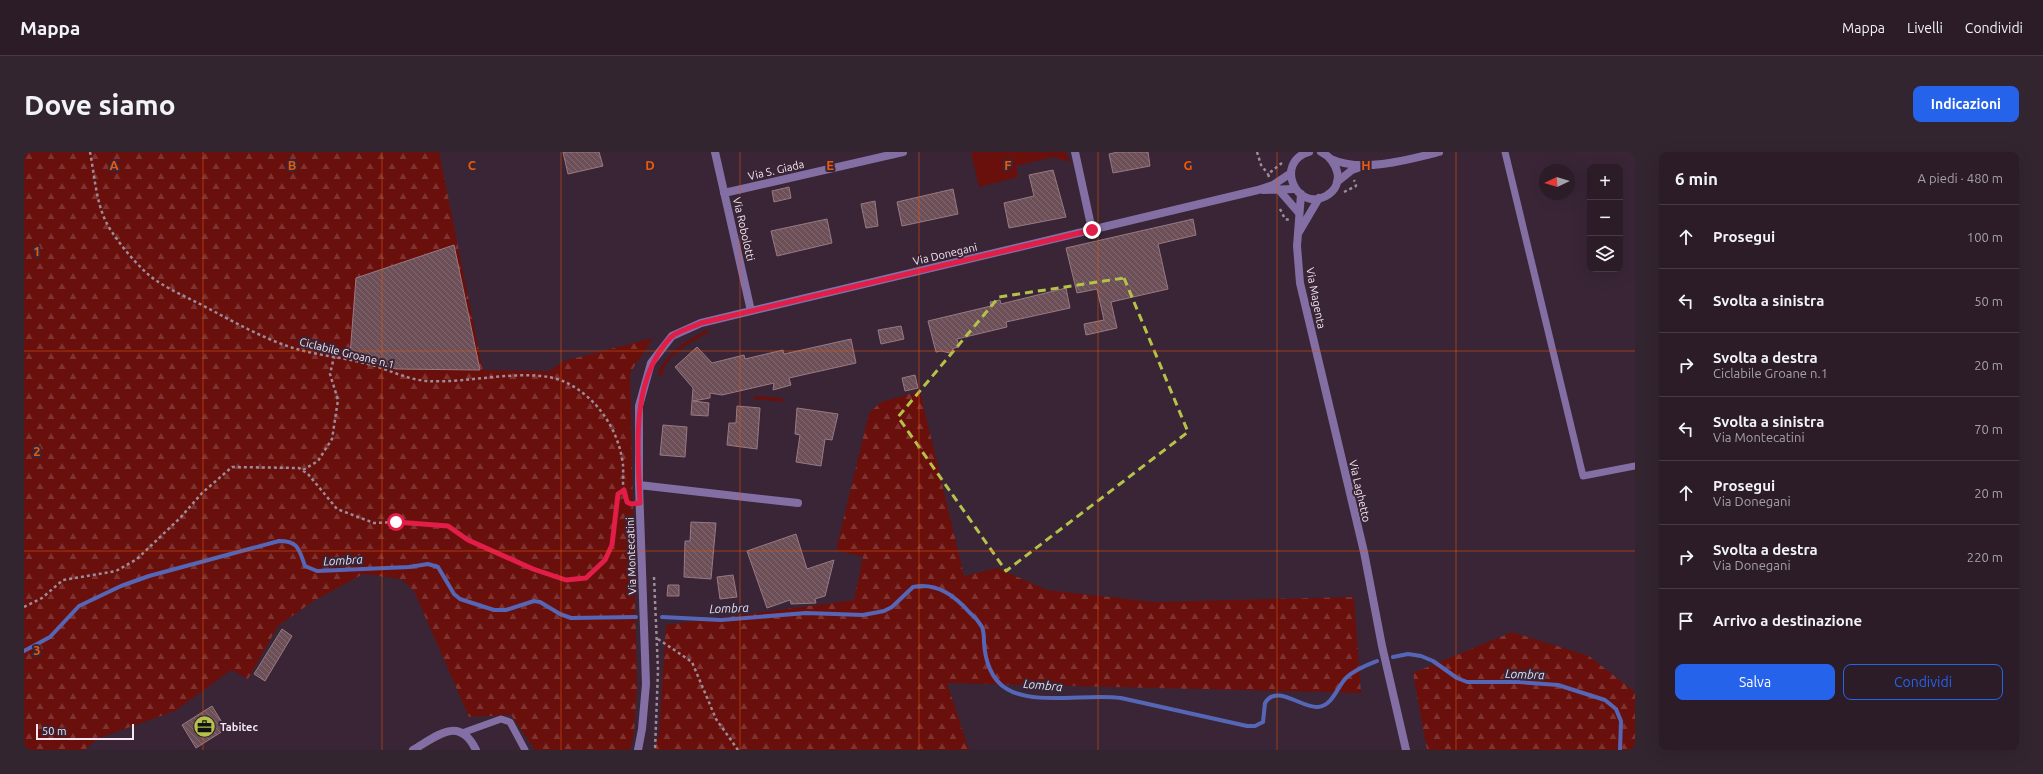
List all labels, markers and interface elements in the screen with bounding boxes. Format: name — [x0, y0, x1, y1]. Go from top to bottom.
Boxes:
text: Mappa — [20, 17, 80, 39]
text: Mappa — [1842, 20, 1885, 36]
text: Livelli — [1907, 20, 1943, 36]
text: Condividi — [1965, 20, 2023, 36]
button: Indicazioni — [1913, 86, 2019, 122]
text: Dove siamo — [24, 89, 176, 120]
text: A — [109, 158, 119, 172]
text: B — [288, 158, 297, 172]
text: C — [468, 158, 477, 172]
text: D — [645, 158, 655, 172]
street label: Via S. Giada — [747, 158, 805, 182]
text: E — [826, 158, 834, 172]
text: F — [1004, 158, 1012, 172]
text: G — [1184, 158, 1193, 172]
text: H — [1361, 158, 1371, 172]
north arrow — [1539, 164, 1575, 200]
map controls — [1587, 164, 1623, 272]
button: + — [1587, 164, 1623, 200]
text: 6 min — [1675, 169, 1718, 188]
text: A piedi · 480 m — [1918, 171, 2003, 185]
street label: Via Robolotti — [731, 196, 757, 262]
button: − — [1587, 200, 1623, 236]
route end — [1083, 221, 1101, 239]
icon: ahead — [1675, 226, 1697, 248]
text: Prosegui — [1713, 228, 1775, 245]
text: 100 m — [1967, 230, 2003, 244]
button: layers — [1587, 236, 1623, 272]
street label: Via Donegani — [912, 241, 978, 267]
text: 1 — [33, 244, 41, 258]
street label: Via Magenta — [1304, 266, 1328, 330]
icon: left — [1675, 290, 1697, 312]
text: Svolta a sinistra — [1713, 292, 1824, 309]
text: 50 m — [1974, 294, 2003, 308]
street label: Ciclabile Groane n.1 — [298, 335, 396, 371]
text: Svolta a destra — [1713, 349, 1818, 366]
icon: right — [1675, 354, 1697, 376]
text: 20 m — [1974, 358, 2003, 372]
text: Ciclabile Groane n.1 — [1713, 366, 1828, 380]
text: Svolta a sinistra — [1713, 413, 1824, 430]
icon: left — [1675, 418, 1697, 440]
text: 70 m — [1974, 422, 2003, 436]
text: Via Montecatini — [1713, 430, 1805, 444]
text: 2 — [33, 444, 41, 458]
street label: Via Laghetto — [1347, 459, 1373, 523]
text: Prosegui — [1713, 477, 1775, 494]
icon: ahead — [1675, 482, 1697, 504]
text: 20 m — [1974, 486, 2003, 500]
text: Via Donegani — [1713, 494, 1791, 508]
route start — [387, 513, 405, 531]
street label: Via Montecatini — [624, 517, 638, 595]
text: Svolta a destra — [1713, 541, 1818, 558]
icon: right — [1675, 546, 1697, 568]
text: 220 m — [1967, 550, 2003, 564]
water label: Lombra — [323, 552, 364, 568]
text: Via Donegani — [1713, 558, 1791, 572]
water label: Lombra — [709, 601, 749, 615]
icon: arrive — [1675, 610, 1697, 632]
text: Arrivo a destinazione — [1713, 612, 1862, 629]
text: 3 — [33, 643, 41, 657]
button: Salva — [1675, 664, 1835, 700]
button: Condividi — [1843, 664, 2003, 700]
water label: Lombra — [1505, 667, 1545, 681]
water label: Lombra — [1023, 677, 1064, 693]
office icon: Tabitec — [191, 714, 217, 740]
place label: Tabitec — [220, 721, 258, 733]
scale bar — [36, 722, 134, 741]
text: 50 m — [42, 725, 66, 737]

